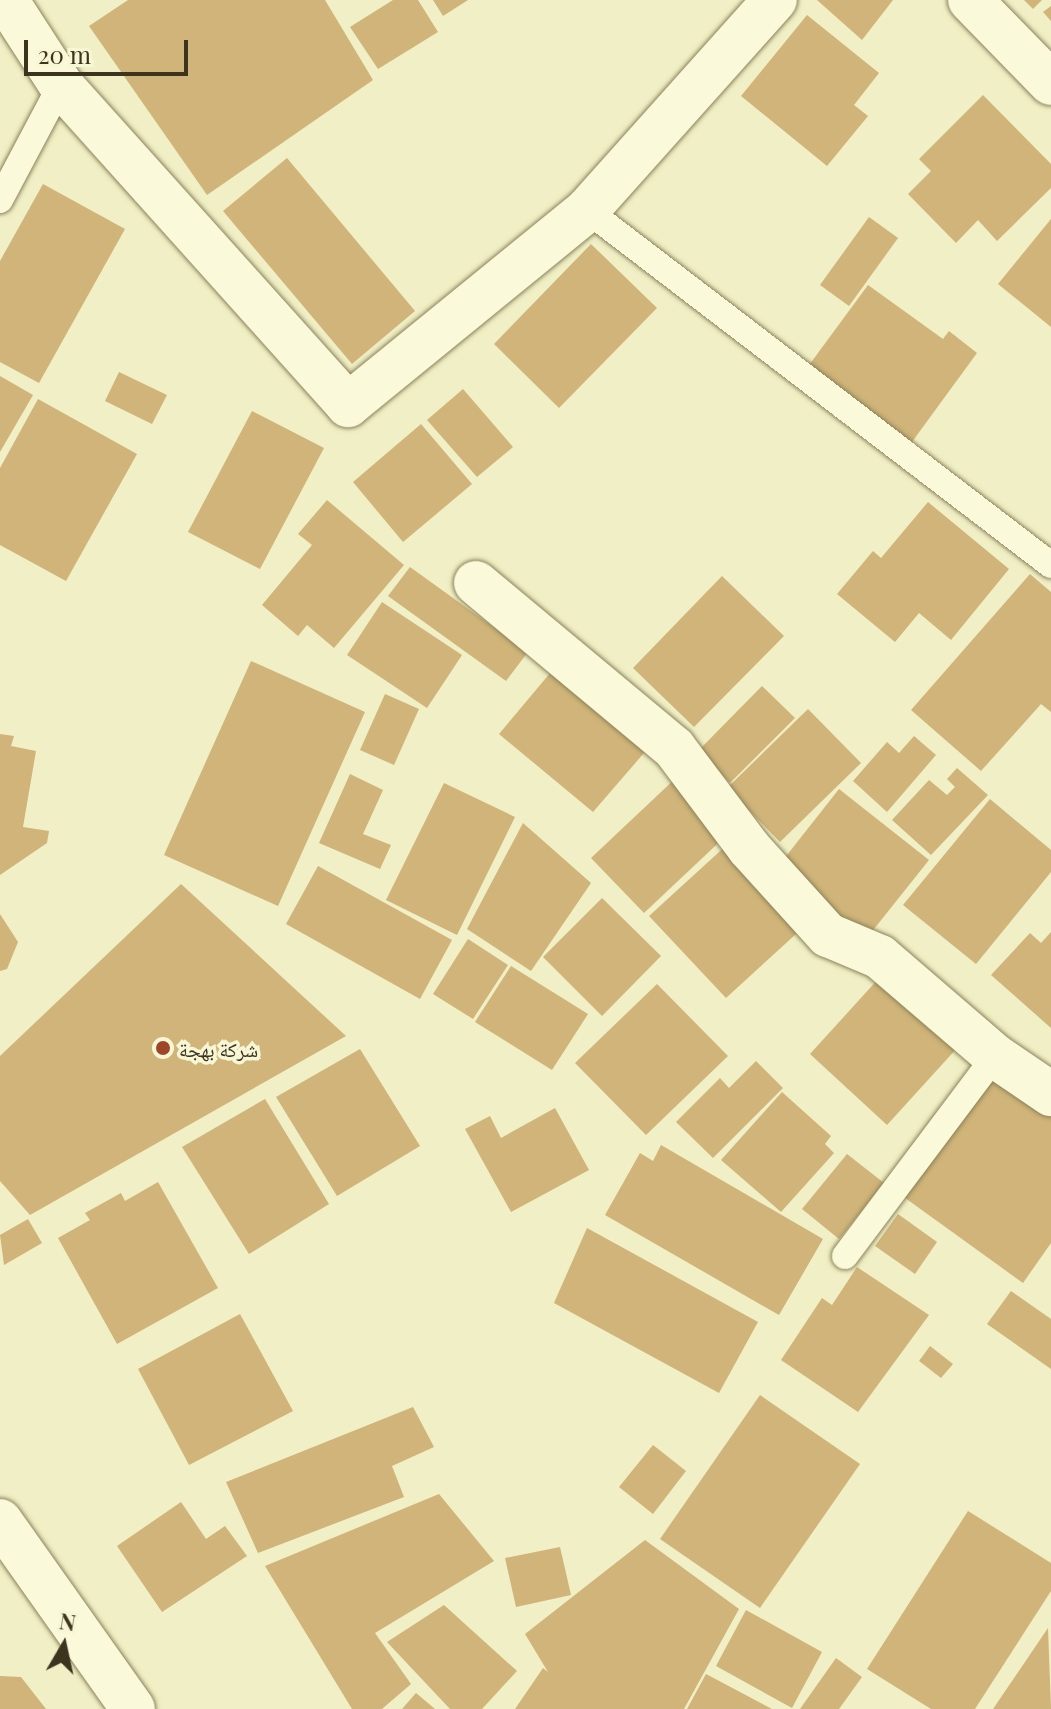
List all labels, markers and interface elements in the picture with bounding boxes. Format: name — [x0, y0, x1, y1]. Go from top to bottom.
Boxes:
scale bar — [28, 24, 192, 74]
text: 20 m — [38, 38, 91, 70]
place label: شركة بهجة — [179, 1036, 258, 1060]
marker: شركة بهجة — [154, 1039, 172, 1057]
north arrow — [24, 1605, 104, 1685]
text: N — [58, 1605, 78, 1637]

